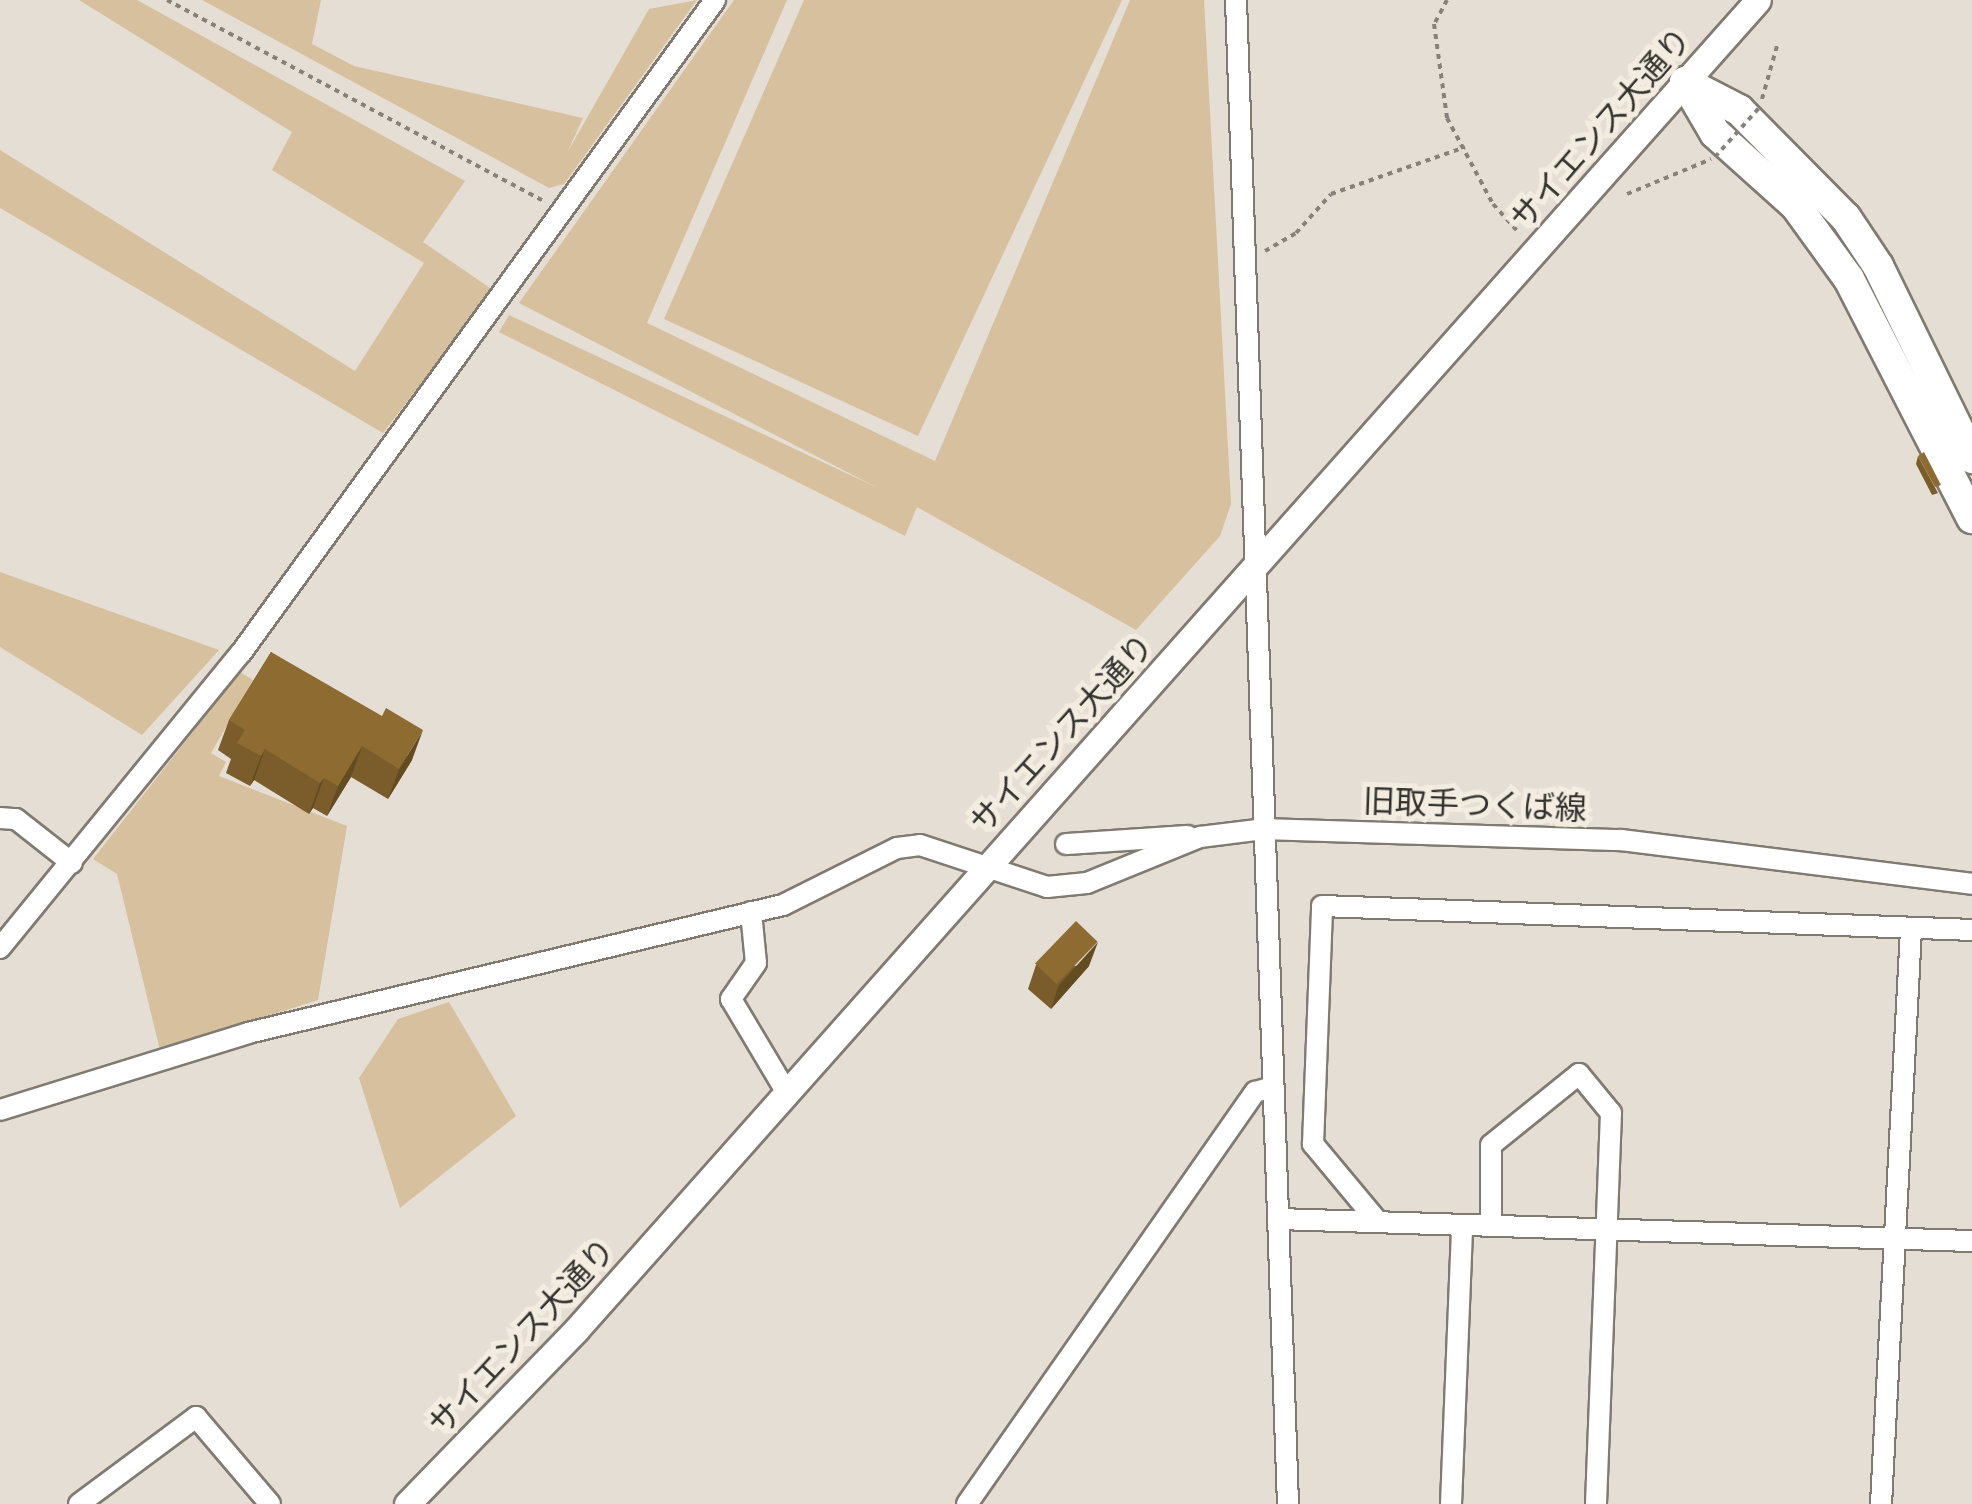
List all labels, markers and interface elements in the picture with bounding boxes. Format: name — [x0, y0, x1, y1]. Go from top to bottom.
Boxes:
street label: サイエンス大通り — [1503, 20, 1699, 238]
street label: サイエンス大通り — [962, 626, 1162, 842]
street label: 旧取手つくば線 — [1362, 782, 1588, 828]
street label: サイエンス大通り — [421, 1230, 623, 1444]

